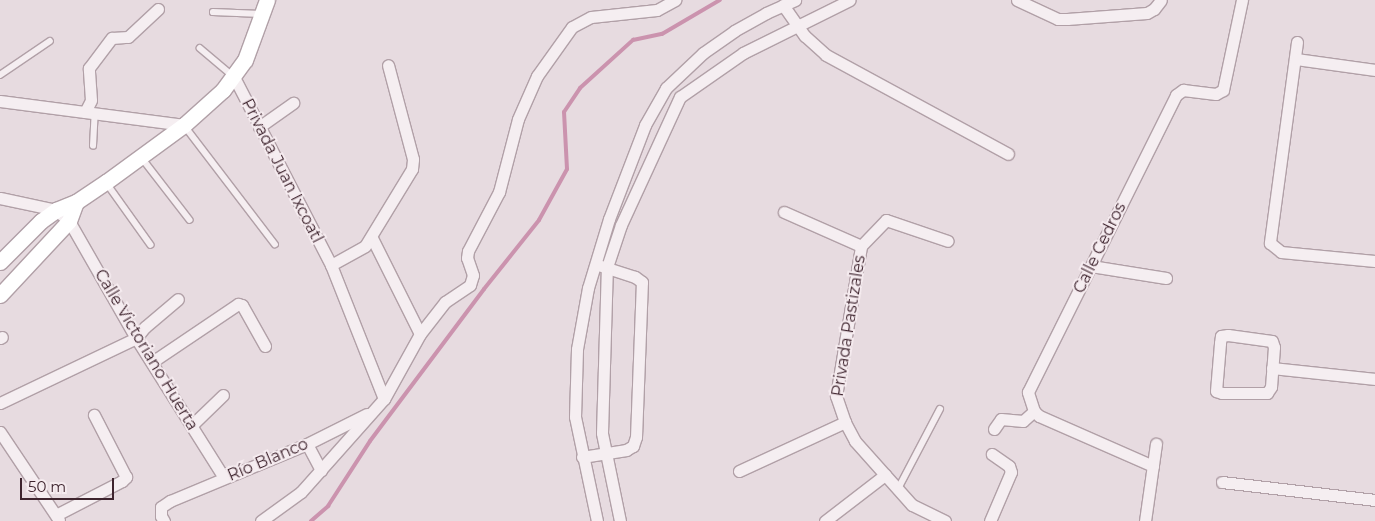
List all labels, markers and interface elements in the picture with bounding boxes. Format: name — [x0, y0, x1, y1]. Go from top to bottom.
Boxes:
street label: Privada Juan Ixcoatl — [237, 96, 327, 246]
street label: Calle Cedros — [1070, 199, 1130, 297]
street label: Privada Pastizales — [828, 254, 870, 398]
street label: Calle Victoriano Huerta — [90, 266, 202, 434]
street label: Río Blanco — [225, 434, 311, 486]
scale bar — [22, 468, 116, 500]
text: 50 m — [28, 477, 66, 496]

